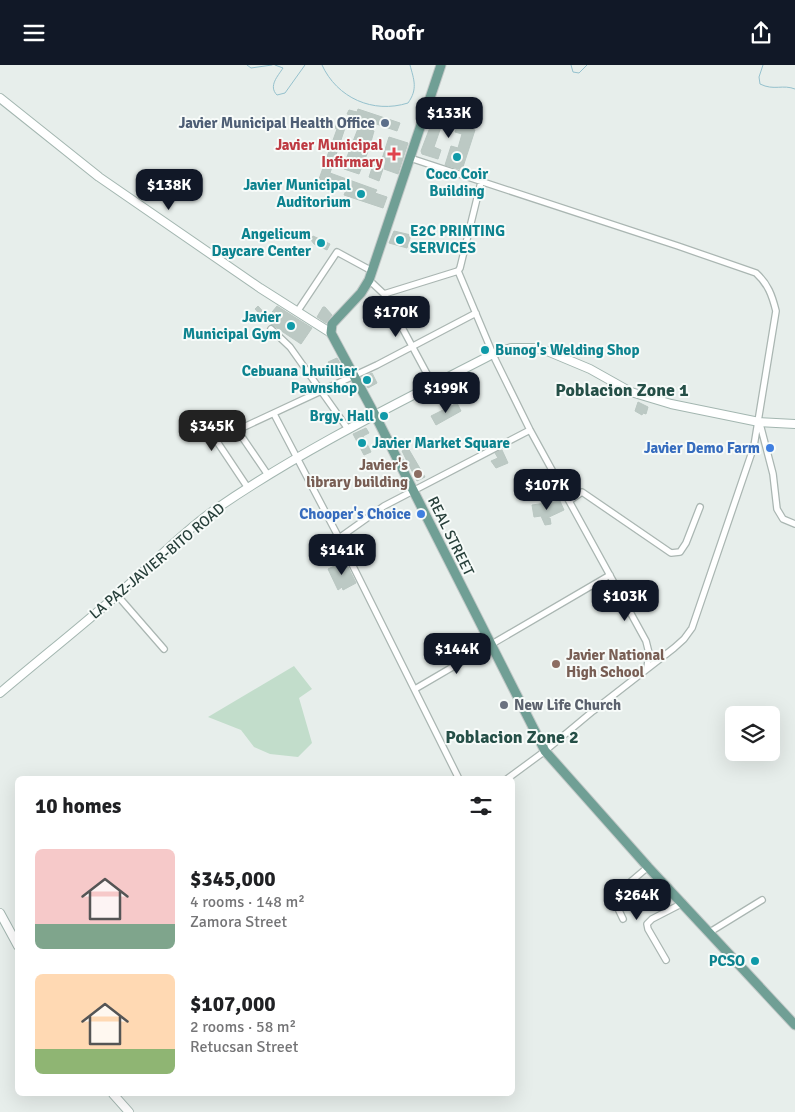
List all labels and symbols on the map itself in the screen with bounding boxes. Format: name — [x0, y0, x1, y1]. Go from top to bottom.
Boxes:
pin: $133K — [414, 97, 484, 139]
place label: Javier Municipal Health Office — [179, 114, 375, 132]
marker: Javier Municipal Health Office — [379, 117, 391, 129]
place label: Javier Municipal Infirmary — [275, 136, 384, 171]
marker: Javier Municipal Infirmary — [387, 147, 401, 161]
marker: Coco Coir Building — [451, 151, 463, 163]
place label: Coco Coir Building — [426, 165, 488, 200]
pin: $138K — [134, 169, 204, 211]
place label: Javier Municipal Auditorium — [243, 176, 351, 211]
marker: Javier Municipal Auditorium — [355, 188, 367, 200]
place label: E2C PRINTING SERVICES — [410, 222, 505, 257]
place label: Angelicum Daycare Center — [211, 225, 311, 260]
marker: E2C PRINTING SERVICES — [394, 234, 406, 246]
marker: Angelicum Daycare Center — [315, 237, 327, 249]
pin: $170K — [361, 295, 431, 338]
place label: Javier Municipal Gym — [183, 308, 281, 343]
marker: Javier Municipal Gym — [285, 320, 297, 332]
place label: Bunog's Welding Shop — [495, 341, 639, 359]
marker: Bunog's Welding Shop — [479, 344, 491, 356]
place label: Cebuana Lhuillier Pawnshop — [242, 362, 357, 397]
pin: $199K — [411, 371, 481, 414]
marker: Cebuana Lhuillier Pawnshop — [361, 374, 373, 386]
district label: Poblacion Zone 1 — [555, 379, 689, 401]
place label: Brgy. Hall — [310, 407, 374, 425]
pin: $345K — [177, 409, 247, 452]
marker: Brgy. Hall — [378, 410, 390, 422]
place label: Javier Market Square — [372, 434, 510, 452]
marker: Javier Market Square — [356, 437, 368, 449]
place label: Javier Demo Farm — [644, 439, 760, 457]
marker: Javier Demo Farm — [764, 442, 776, 454]
place label: Javier's library building — [306, 456, 408, 491]
marker: Javier's library building — [412, 468, 424, 480]
pin: $107K — [512, 469, 582, 511]
street label: REAL STREET — [424, 493, 478, 579]
street label: LA PAZ-JAVIER-BITO ROAD — [86, 499, 228, 623]
place label: Chooper's Choice — [299, 505, 411, 523]
marker: Chooper's Choice — [415, 508, 427, 520]
pin: $141K — [307, 533, 377, 576]
pin: $103K — [590, 579, 660, 622]
pin: $144K — [422, 633, 492, 675]
place label: Javier National High School — [566, 646, 665, 681]
marker: Javier National High School — [550, 658, 562, 670]
place label: New Life Church — [514, 696, 621, 714]
marker: New Life Church — [498, 699, 510, 711]
district label: Poblacion Zone 2 — [445, 726, 579, 748]
pin: $264K — [602, 879, 672, 921]
place label: PCSO — [709, 952, 745, 970]
marker: PCSO — [749, 955, 761, 967]

